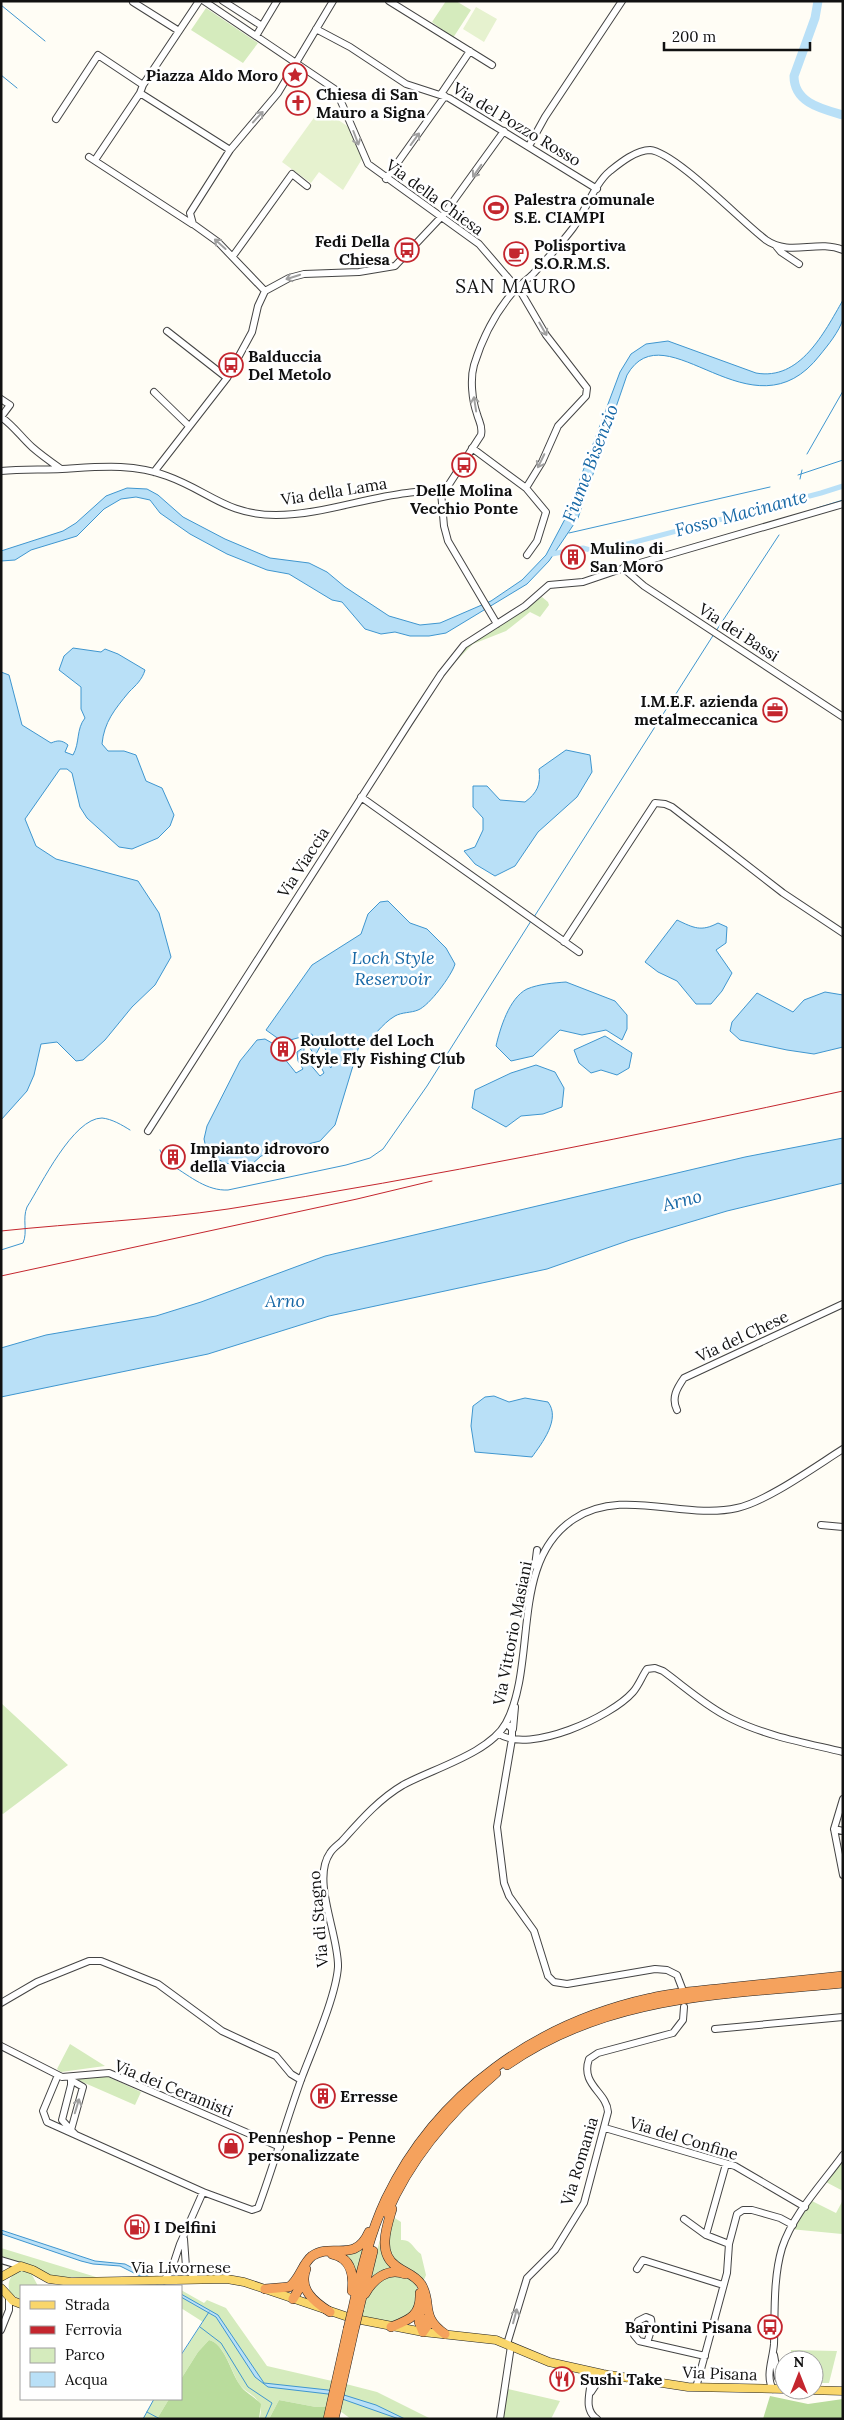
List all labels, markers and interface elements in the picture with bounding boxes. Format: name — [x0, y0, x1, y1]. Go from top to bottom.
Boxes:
scale bar — [664, 20, 810, 52]
text: 200 m — [672, 27, 716, 46]
place icon: Piazza Aldo Moro — [282, 62, 308, 88]
place label: Piazza Aldo Moro — [146, 65, 278, 85]
street label: Via del Pozzo Rosso — [448, 77, 585, 170]
place label: Chiesa di San Mauro a Signa — [316, 84, 426, 122]
church icon: Chiesa di San Mauro a Signa — [285, 90, 311, 116]
one-way arrow — [252, 111, 264, 123]
one-way arrow — [352, 130, 361, 145]
one-way arrow — [410, 132, 420, 146]
street label: Via della Chiesa — [381, 154, 488, 239]
one-way arrow — [472, 164, 482, 178]
place label: Palestra comunale S.E. CIAMPI — [514, 189, 655, 227]
sports icon: Palestra comunale S.E. CIAMPI — [483, 195, 509, 221]
place label: Fedi Della Chiesa — [315, 231, 391, 269]
place label: Polisportiva S.O.R.M.S. — [534, 235, 627, 273]
bus stop icon: Fedi Della Chiesa — [394, 237, 420, 263]
one-way arrow — [213, 238, 226, 249]
cafe icon: Polisportiva S.O.R.M.S. — [503, 241, 529, 267]
one-way arrow — [285, 273, 301, 282]
district label: SAN MAURO — [455, 274, 577, 298]
one-way arrow — [538, 322, 548, 336]
place label: Balduccia Del Metolo — [248, 346, 331, 384]
bus stop icon: Balduccia Del Metolo — [218, 352, 244, 378]
one-way arrow — [470, 396, 480, 412]
water label: Fiume Bisenzio — [557, 401, 623, 525]
bus stop icon: Delle Molina Vecchio Ponte — [451, 452, 477, 478]
one-way arrow — [536, 453, 545, 468]
street label: Via della Lama — [279, 473, 388, 509]
place label: Delle Molina Vecchio Ponte — [410, 480, 518, 518]
water label: Fosso Macinante — [672, 484, 810, 542]
place label: Mulino di San Moro — [590, 538, 664, 576]
building icon: Mulino di San Moro — [560, 544, 586, 570]
street label: Via dei Bassi — [694, 598, 783, 665]
place label: I.M.E.F. azienda metalmeccanica — [634, 691, 759, 729]
office icon: I.M.E.F. azienda metalmeccanica — [762, 697, 788, 723]
street label: Via Viaccia — [272, 823, 333, 902]
water label: Loch Style Reservoir — [352, 946, 434, 990]
place label: Roulotte del Loch Style Fly Fishing Club — [300, 1030, 465, 1068]
building icon: Roulotte del Loch Style Fly Fishing Club — [270, 1036, 296, 1062]
place label: Impianto idrovoro della Viaccia — [190, 1138, 329, 1176]
building icon: Impianto idrovoro della Viaccia — [160, 1144, 186, 1170]
water label: Arno — [659, 1184, 704, 1216]
water label: Arno — [264, 1289, 305, 1312]
street label: Via del Chese — [692, 1306, 792, 1367]
street label: Via Vittorio Masiani — [488, 1559, 536, 1708]
street label: Via di Stagno — [304, 1870, 332, 1969]
street label: Via dei Ceramisti — [111, 2055, 236, 2121]
building icon: Erresse — [310, 2083, 336, 2109]
place label: Erresse — [340, 2086, 398, 2106]
one-way arrow — [73, 2099, 83, 2115]
street label: Via del Confine — [626, 2112, 741, 2164]
street label: Via Romania — [556, 2114, 602, 2209]
place label: Penneshop - Penne personalizzate — [248, 2127, 396, 2165]
shop icon: Penneshop - Penne personalizzate — [218, 2133, 244, 2159]
fuel station icon: I Delfini — [124, 2214, 150, 2240]
place label: I Delfini — [154, 2217, 216, 2237]
street label: Via Livornese — [130, 2257, 231, 2277]
legend — [20, 2285, 182, 2400]
text: Strada — [65, 2295, 110, 2314]
one-way arrow — [511, 2308, 520, 2324]
bus stop icon: Barontini Pisana — [757, 2314, 783, 2340]
place label: Barontini Pisana — [625, 2317, 753, 2337]
text: Ferrovia — [65, 2320, 123, 2339]
text: Parco — [65, 2345, 105, 2364]
north arrow — [774, 2350, 824, 2400]
text: N — [794, 2353, 805, 2371]
street label: Via Pisana — [681, 2362, 758, 2384]
restaurant icon: Sushi Take — [549, 2366, 575, 2392]
place label: Sushi Take — [580, 2369, 663, 2389]
text: Acqua — [64, 2370, 108, 2389]

